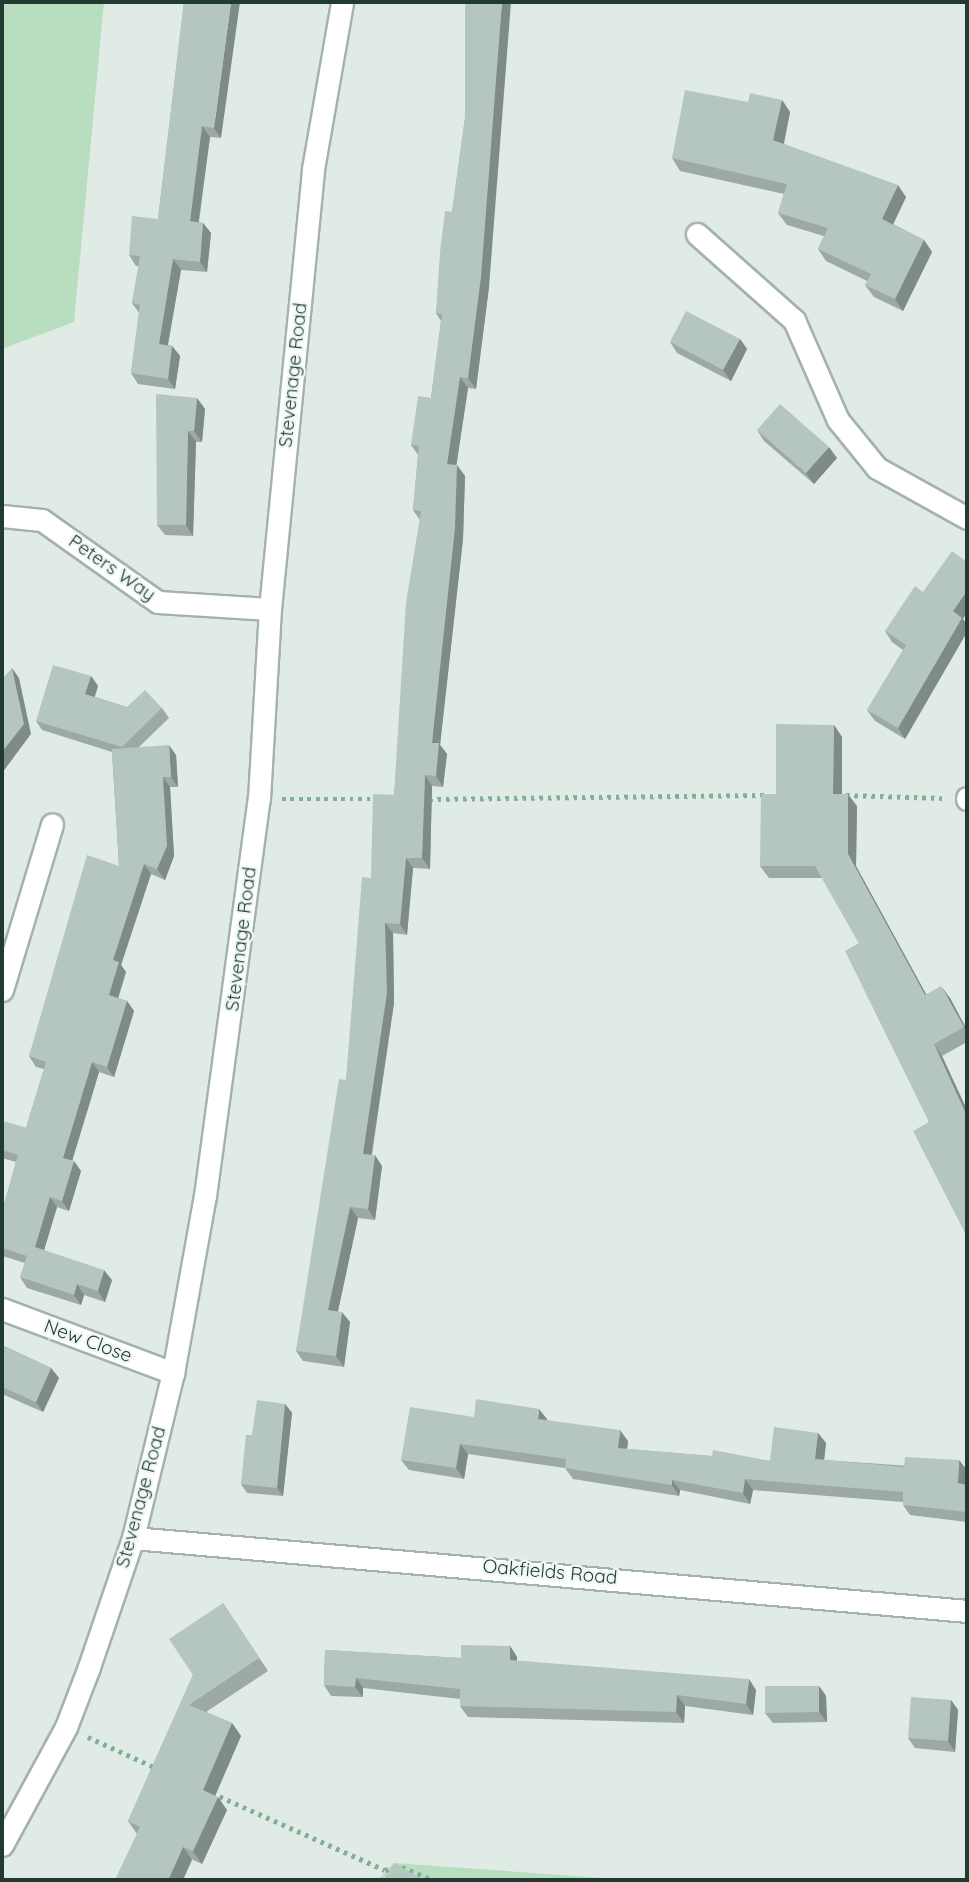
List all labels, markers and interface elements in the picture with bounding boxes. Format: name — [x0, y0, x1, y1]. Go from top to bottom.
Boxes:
street label: Stevenage Road — [274, 302, 312, 448]
street label: Peters Way — [64, 530, 160, 606]
street label: Stevenage Road — [221, 865, 261, 1013]
street label: New Close — [41, 1315, 135, 1367]
street label: Stevenage Road — [111, 1424, 171, 1570]
street label: Oakfields Road — [482, 1555, 618, 1589]

